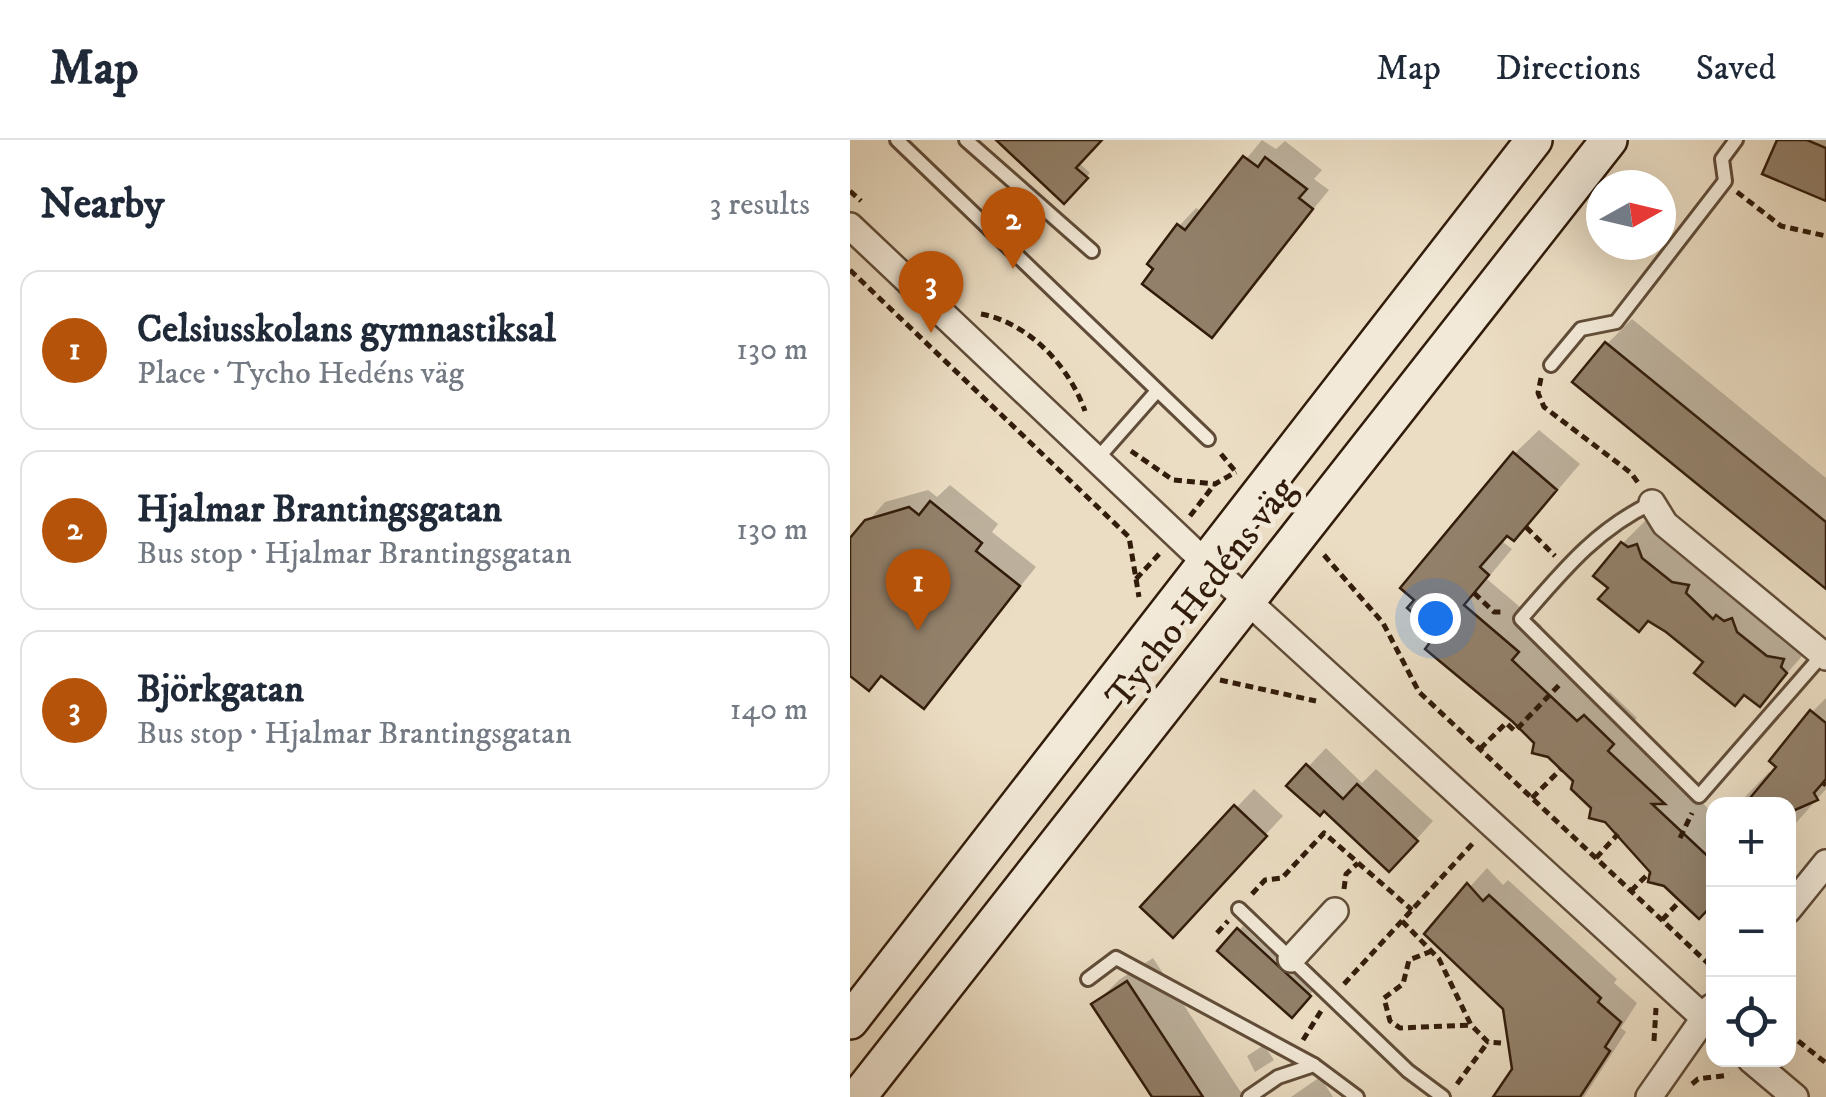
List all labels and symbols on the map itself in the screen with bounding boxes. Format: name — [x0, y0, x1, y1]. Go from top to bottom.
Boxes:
north arrow — [1586, 170, 1676, 260]
pin: 2 — [980, 186, 1046, 269]
pin: 3 — [898, 250, 964, 333]
street label: Tycho Hedéns väg — [1096, 467, 1307, 719]
pin: 1 — [886, 548, 950, 631]
your location — [1410, 593, 1461, 644]

